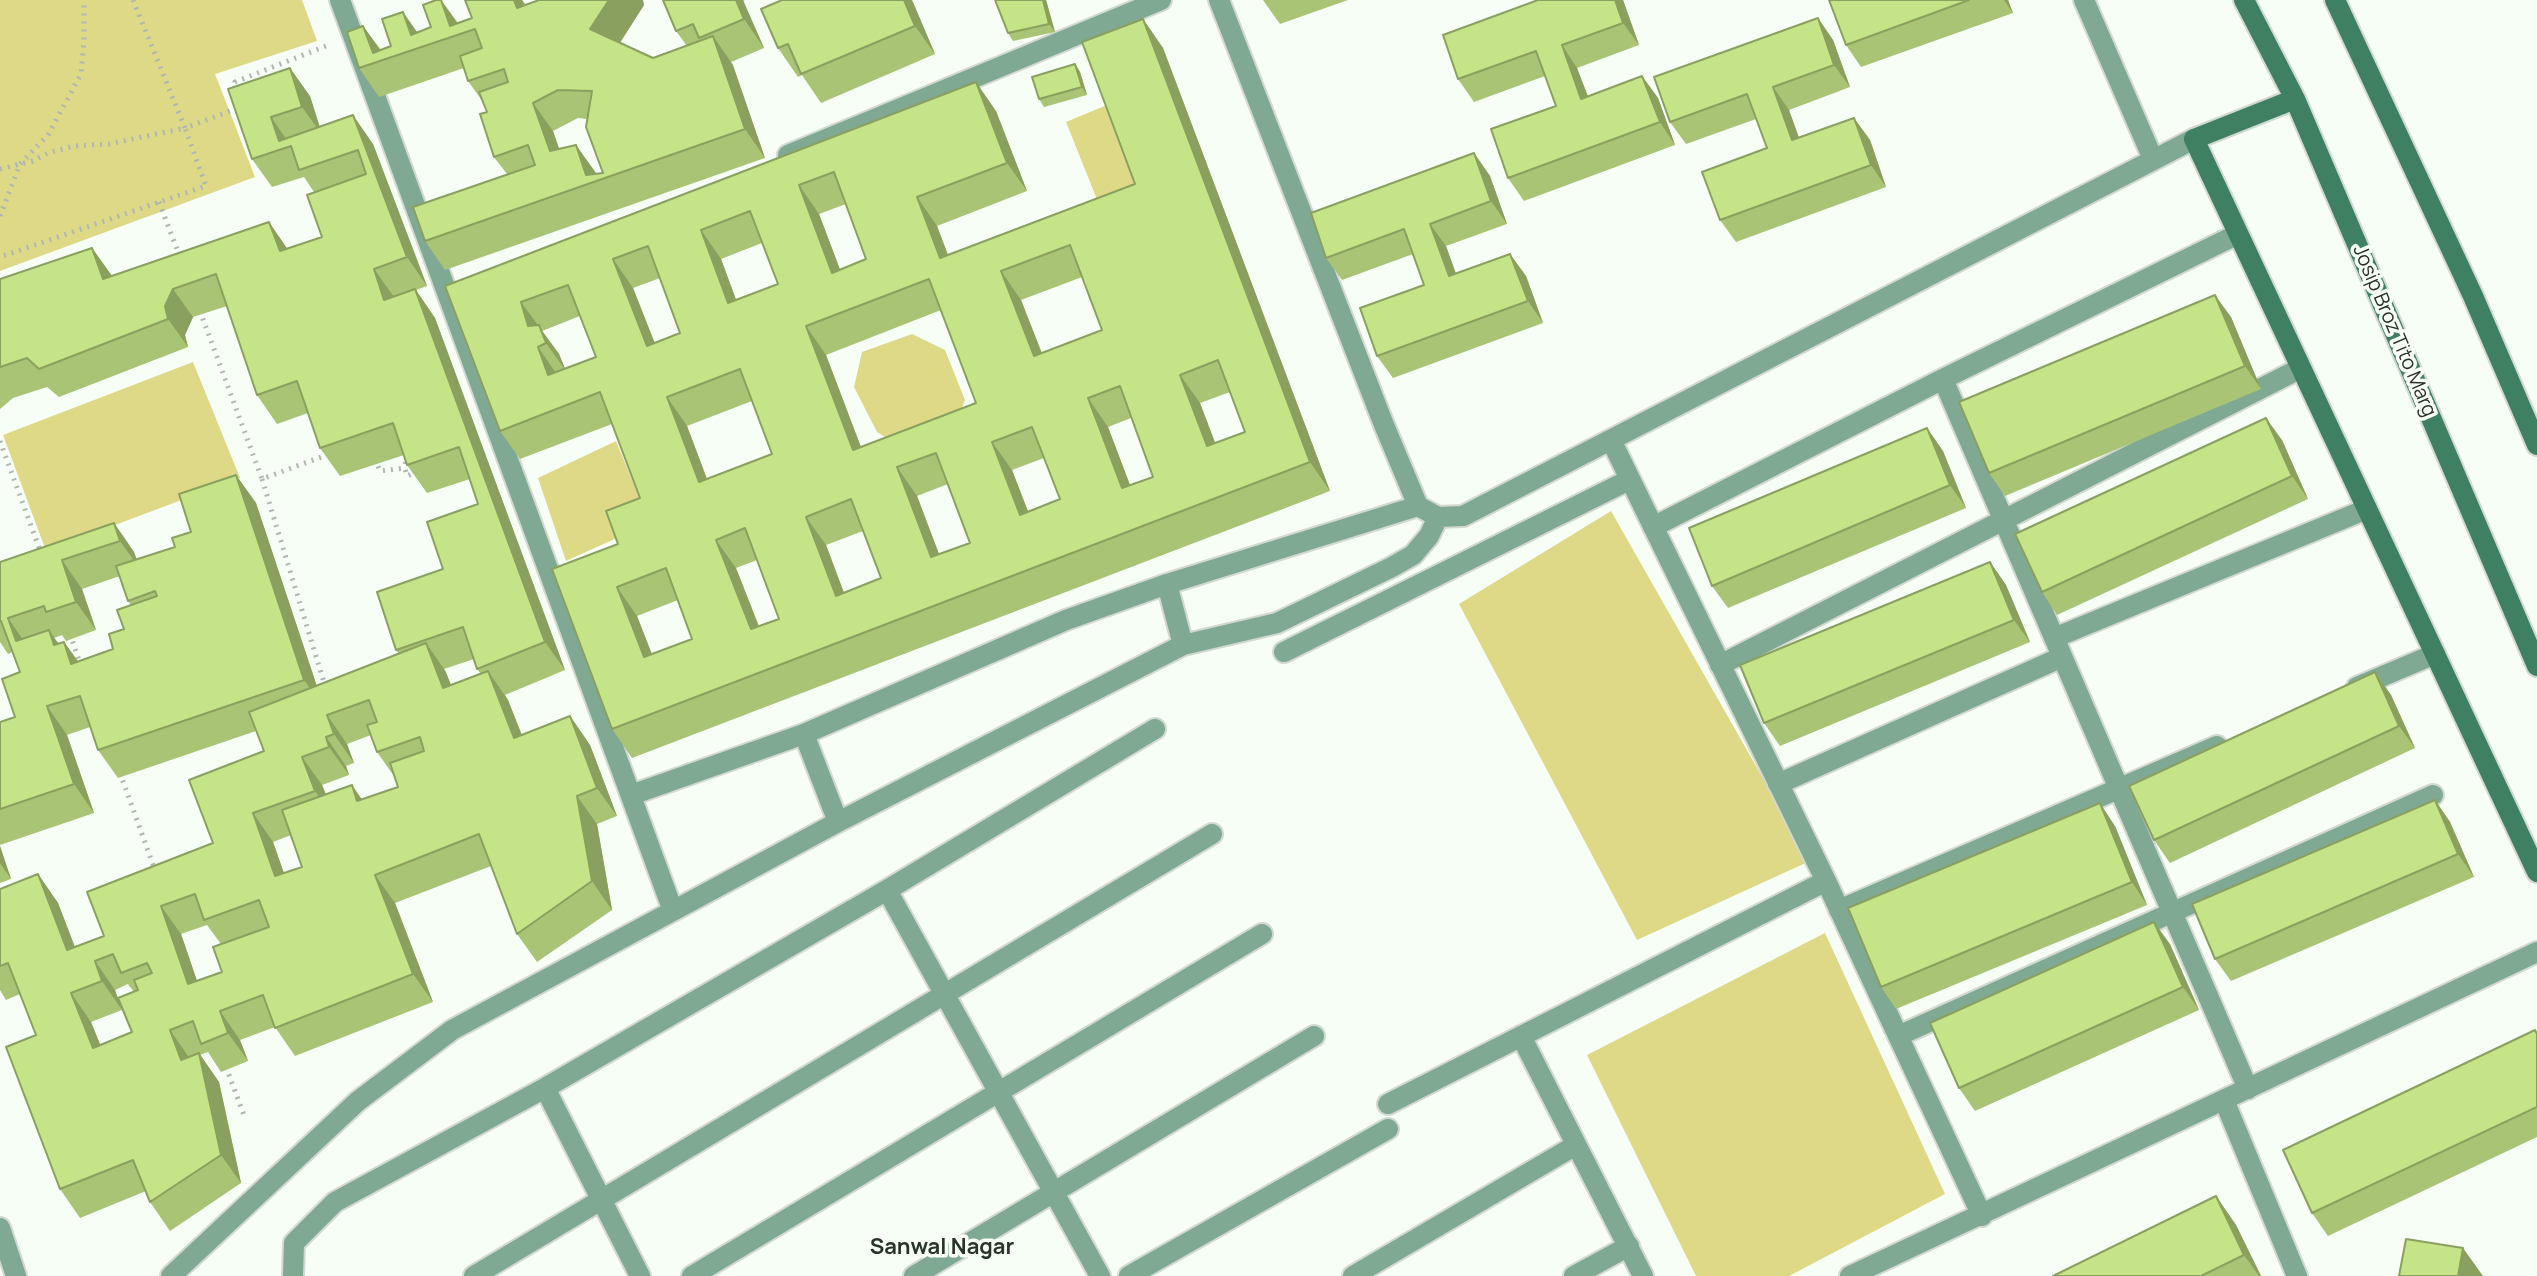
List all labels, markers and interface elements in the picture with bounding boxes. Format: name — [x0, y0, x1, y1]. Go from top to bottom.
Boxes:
street label: Josip Broz Tito Marg — [2347, 242, 2441, 420]
district label: Sanwal Nagar — [870, 1235, 1014, 1261]

